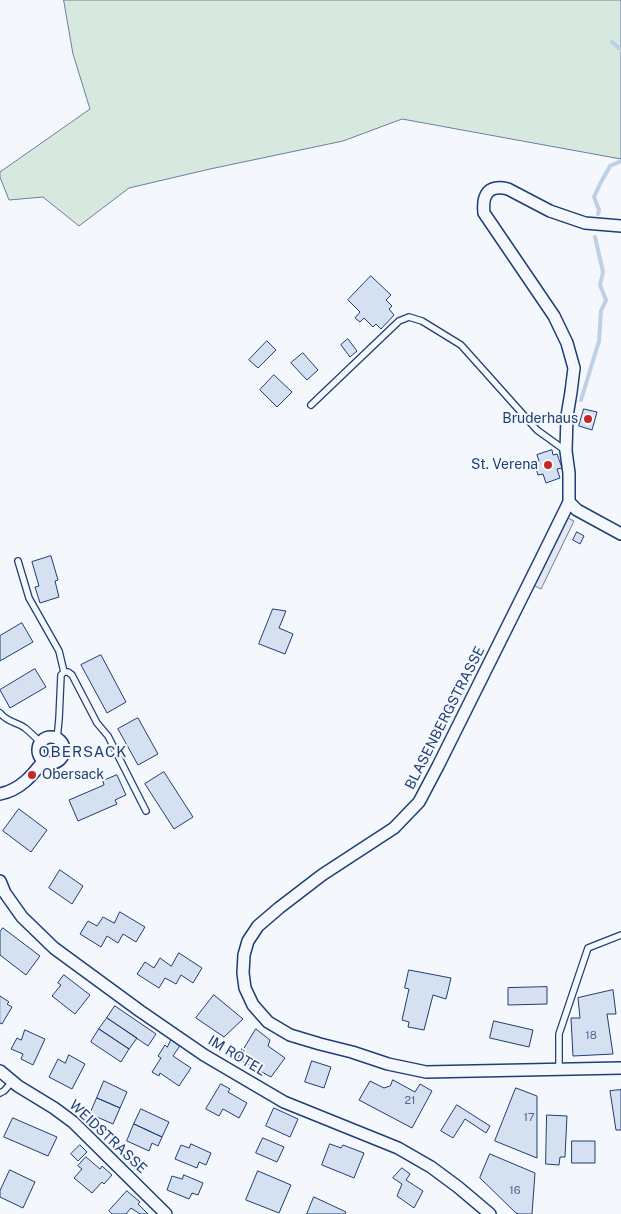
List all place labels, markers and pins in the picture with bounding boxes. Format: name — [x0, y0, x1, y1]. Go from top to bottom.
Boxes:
place label: Bruderhaus — [502, 411, 578, 427]
marker: Bruderhaus — [582, 413, 594, 425]
place label: St. Verena — [471, 457, 538, 473]
marker: St. Verena — [542, 459, 554, 471]
place label: Obersack — [42, 767, 104, 783]
marker: Obersack — [26, 769, 38, 781]

